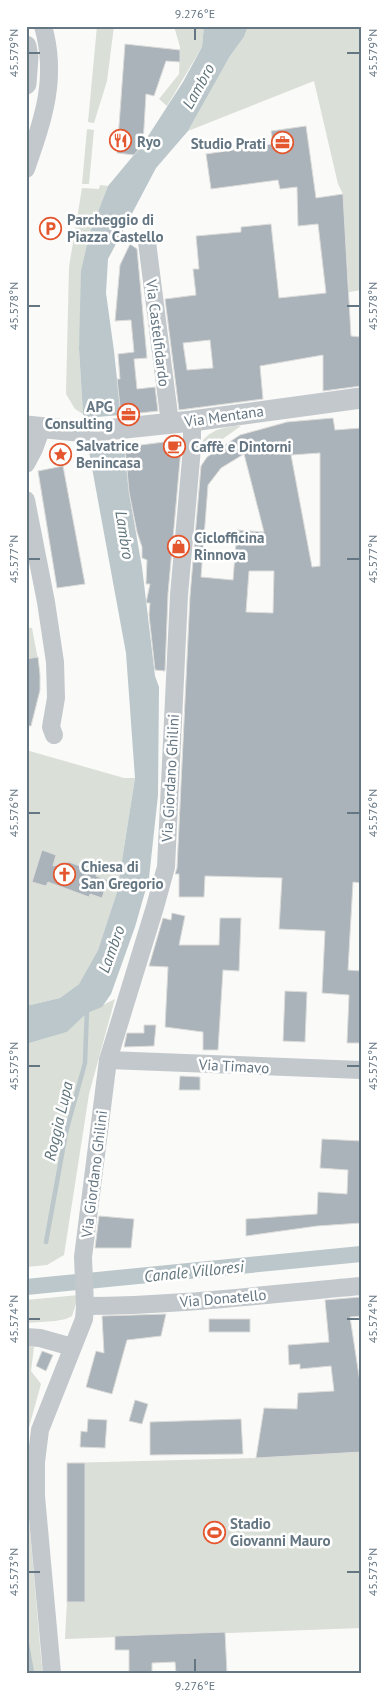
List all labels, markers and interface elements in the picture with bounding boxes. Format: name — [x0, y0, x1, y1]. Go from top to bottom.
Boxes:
text: 9.276°E — [175, 6, 215, 21]
text: 45.579°N — [6, 29, 21, 77]
text: 45.579°N — [365, 29, 380, 77]
water label: Lambro — [177, 60, 219, 112]
restaurant icon: Ryo — [109, 129, 133, 153]
office icon: Studio Prati — [270, 131, 294, 155]
place label: Ryo — [137, 132, 161, 151]
place label: Studio Prati — [191, 134, 266, 153]
place label: Parcheggio di Piazza Castello — [67, 210, 163, 246]
parking icon: Parcheggio di Piazza Castello — [39, 216, 63, 240]
street label: Via Castelfidardo — [142, 277, 174, 388]
text: 45.578°N — [6, 282, 21, 330]
text: 45.578°N — [365, 282, 380, 330]
place label: APG Consulting — [45, 397, 113, 433]
street label: Via Mentana — [182, 401, 265, 431]
office icon: APG Consulting — [117, 403, 141, 427]
cafe icon: Caffè e Dintorni — [163, 434, 187, 458]
place label: Salvatrice Benincasa — [76, 436, 141, 472]
place label: Caffè e Dintorni — [191, 437, 292, 456]
place icon: Salvatrice Benincasa — [48, 442, 72, 466]
water label: Lambro — [111, 509, 139, 561]
place label: Ciclofficina Rinnova — [194, 528, 264, 564]
shop icon: Ciclofficina Rinnova — [166, 534, 190, 558]
text: 45.577°N — [6, 535, 21, 583]
text: 45.577°N — [365, 535, 380, 583]
street label: Via Giordano Ghilini — [157, 714, 183, 843]
text: 45.576°N — [6, 789, 21, 837]
text: 45.576°N — [365, 789, 380, 837]
place label: Chiesa di San Gregorio — [81, 857, 164, 893]
church icon: Chiesa di San Gregorio — [53, 863, 77, 887]
water label: Lambro — [93, 923, 129, 975]
text: 45.575°N — [6, 1042, 21, 1090]
text: 45.575°N — [365, 1042, 380, 1090]
street label: Via Timavo — [197, 1055, 270, 1077]
water label: Roggia Lupa — [39, 1079, 77, 1163]
street label: Via Giordano Ghilini — [77, 1109, 111, 1240]
water label: Canale Villoresi — [143, 1256, 246, 1286]
street label: Via Donatello — [178, 1285, 267, 1311]
text: 45.574°N — [6, 1295, 21, 1343]
text: 45.574°N — [365, 1295, 380, 1343]
place label: Stadio Giovanni Mauro — [230, 1514, 331, 1550]
sports icon: Stadio Giovanni Mauro — [202, 1520, 226, 1544]
text: 45.573°N — [6, 1548, 21, 1596]
text: 45.573°N — [365, 1548, 380, 1596]
text: 9.276°E — [175, 1678, 215, 1693]

